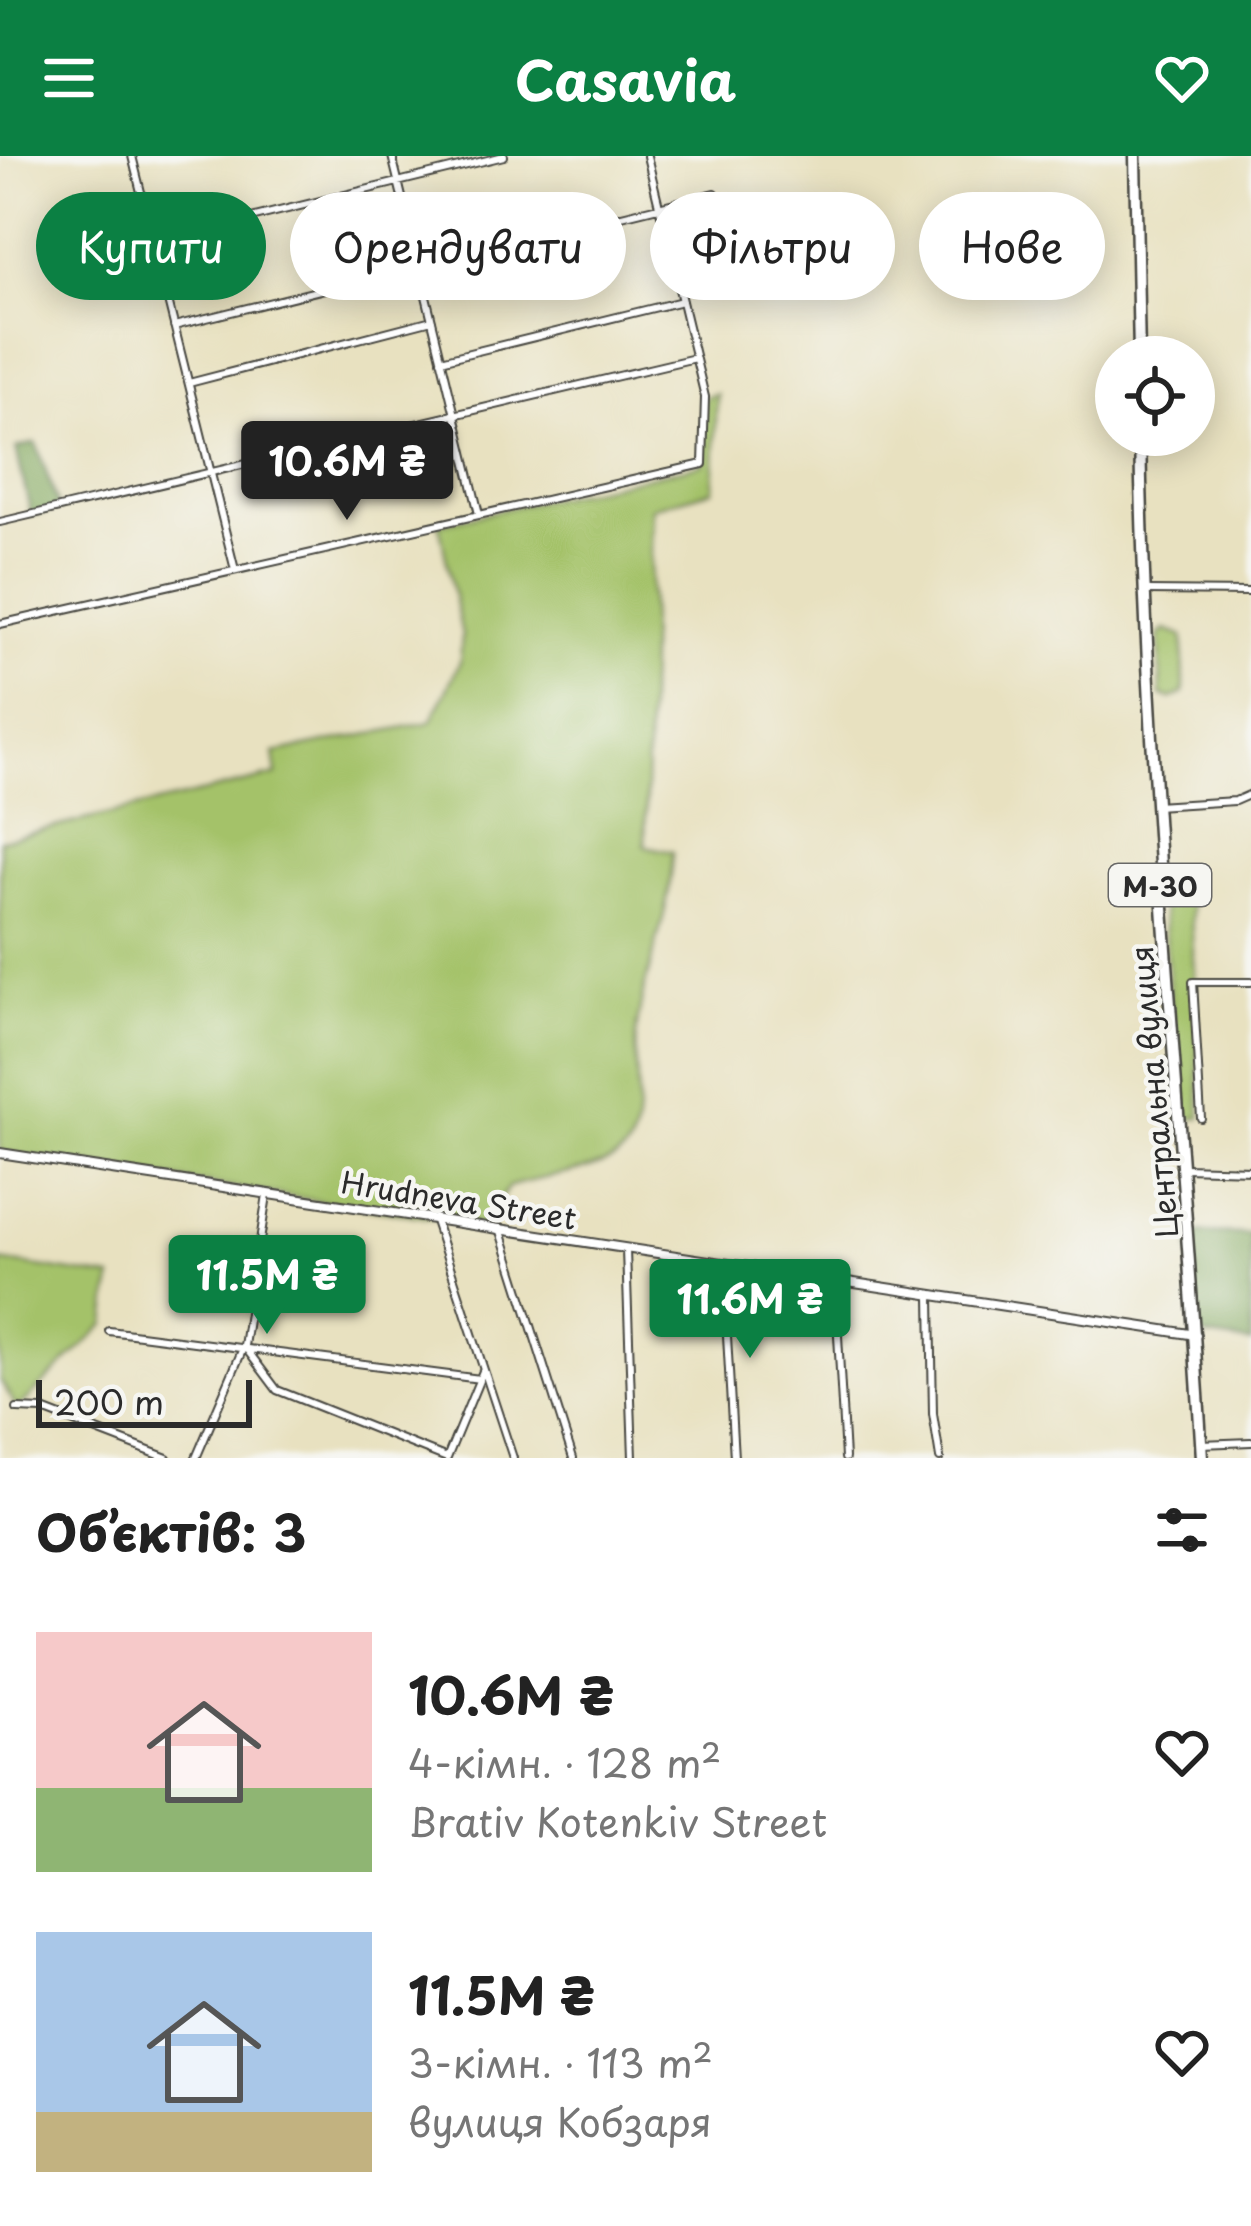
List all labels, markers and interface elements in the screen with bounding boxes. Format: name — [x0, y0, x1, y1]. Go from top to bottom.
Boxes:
text: Casavia — [515, 38, 736, 119]
icon: menu — [36, 45, 102, 111]
icon: heart — [1149, 45, 1215, 111]
chip: Купити — [36, 192, 266, 300]
chip: Орендувати — [290, 192, 626, 300]
chip: Фільтри — [650, 192, 895, 300]
chip: Нове — [919, 192, 1105, 300]
map controls — [1095, 336, 1215, 456]
button: locate — [1095, 336, 1215, 456]
pin: 10.6M ₴ — [236, 421, 458, 523]
text: 10.6M ₴ — [268, 430, 426, 489]
road number: М-30 — [1109, 864, 1211, 906]
street label: Центральна вулиця — [1118, 944, 1188, 1240]
street label: Hrudneva Street — [338, 1158, 580, 1240]
pin: 11.5M ₴ — [156, 1235, 378, 1337]
text: 11.5M ₴ — [196, 1244, 338, 1303]
pin: 11.6M ₴ — [639, 1259, 861, 1361]
text: 11.6M ₴ — [677, 1268, 823, 1327]
scale bar — [36, 1374, 252, 1427]
text: 200 m — [54, 1376, 164, 1426]
text: Об’єктів: 3 — [36, 1492, 306, 1569]
icon: filters — [1149, 1497, 1215, 1563]
text: 10.6M ₴ — [408, 1655, 614, 1732]
icon: home — [132, 1680, 276, 1824]
icon: heart — [1149, 1719, 1215, 1785]
text: 4-кімн. · 128 m² — [408, 1732, 721, 1791]
text: Brativ Kotenkiv Street — [408, 1791, 827, 1850]
text: 11.5M ₴ — [408, 1955, 595, 2032]
icon: home — [132, 1980, 276, 2124]
icon: heart — [1149, 2019, 1215, 2085]
text: 3-кімн. · 113 m² — [408, 2032, 713, 2091]
text: вулиця Кобзаря — [408, 2091, 712, 2150]

